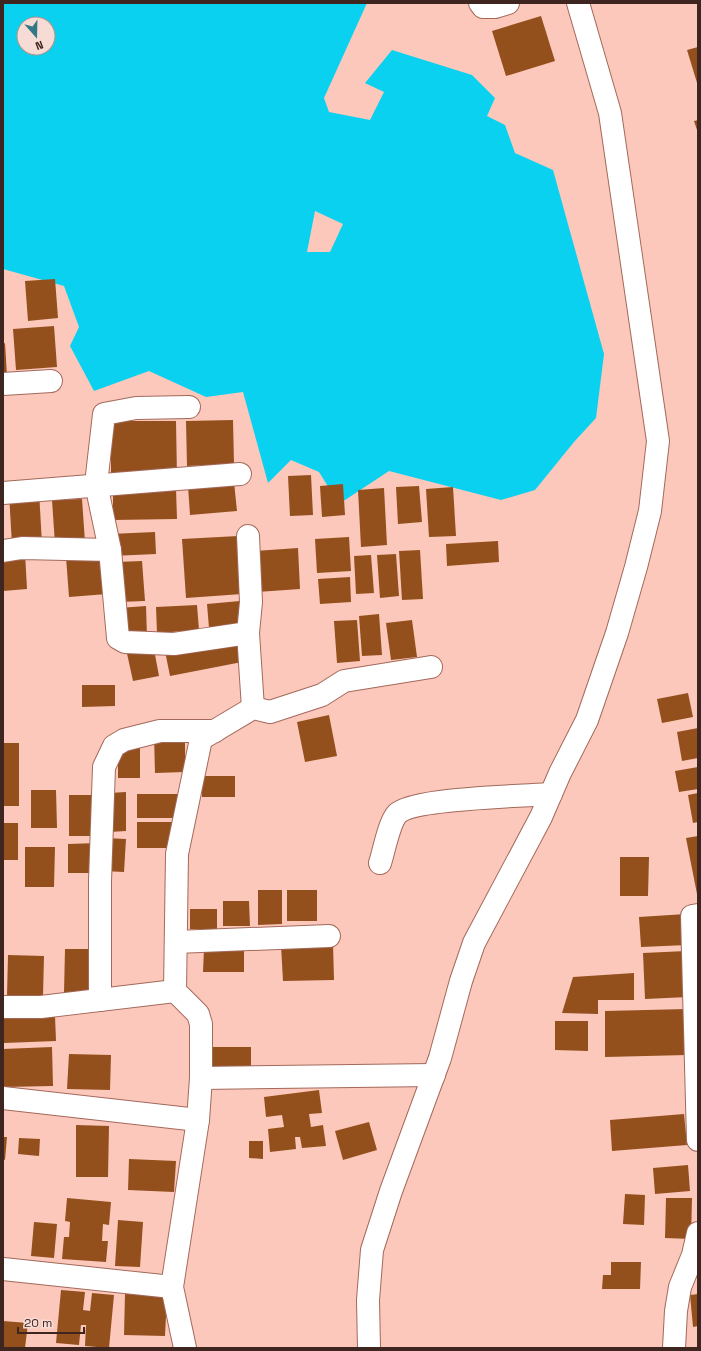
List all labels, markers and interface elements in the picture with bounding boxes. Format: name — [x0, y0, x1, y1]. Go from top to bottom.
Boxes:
north arrow — [16, 16, 56, 56]
text: N — [34, 38, 45, 53]
scale bar — [18, 1309, 84, 1335]
text: 20 m — [24, 1315, 52, 1331]

